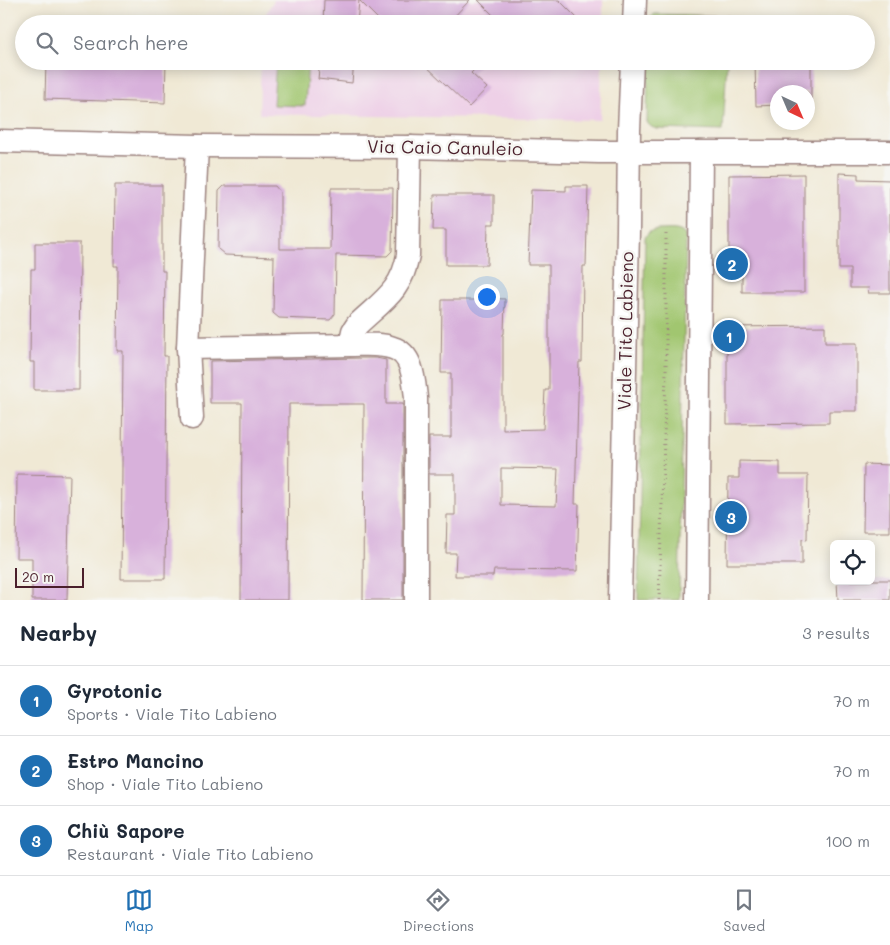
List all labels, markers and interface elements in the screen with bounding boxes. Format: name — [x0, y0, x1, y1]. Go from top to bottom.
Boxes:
search box — [15, 15, 875, 70]
icon: search — [33, 29, 61, 57]
text: Search here — [73, 30, 189, 55]
north arrow — [770, 85, 815, 130]
street label: Via Caio Canuleio — [367, 134, 523, 160]
pin: 2 — [716, 245, 748, 283]
street label: Viale Tito Labieno — [612, 251, 638, 411]
your location — [474, 284, 500, 310]
pin: 1 — [713, 317, 745, 355]
pin: 3 — [715, 498, 747, 536]
map controls — [830, 540, 875, 585]
button: locate — [830, 540, 875, 585]
scale bar — [15, 565, 84, 588]
text: 20 m — [22, 567, 54, 586]
text: Nearby — [20, 619, 97, 646]
text: 3 results — [802, 622, 870, 643]
text: Gyrotonic — [67, 678, 162, 703]
text: 1 — [32, 690, 40, 711]
text: 70 m — [833, 690, 870, 711]
text: Sports · Viale Tito Labieno — [67, 703, 277, 724]
text: Estro Mancino — [67, 748, 204, 773]
text: 2 — [32, 760, 40, 781]
text: 70 m — [833, 760, 870, 781]
text: Shop · Viale Tito Labieno — [67, 773, 263, 794]
text: Chiù Sapore — [67, 818, 185, 843]
text: 3 — [31, 830, 41, 851]
text: 100 m — [825, 830, 870, 851]
text: Restaurant · Viale Tito Labieno — [67, 843, 313, 864]
tab: Map — [125, 886, 153, 935]
tab: Directions — [403, 886, 474, 935]
tab: Saved — [724, 886, 765, 935]

